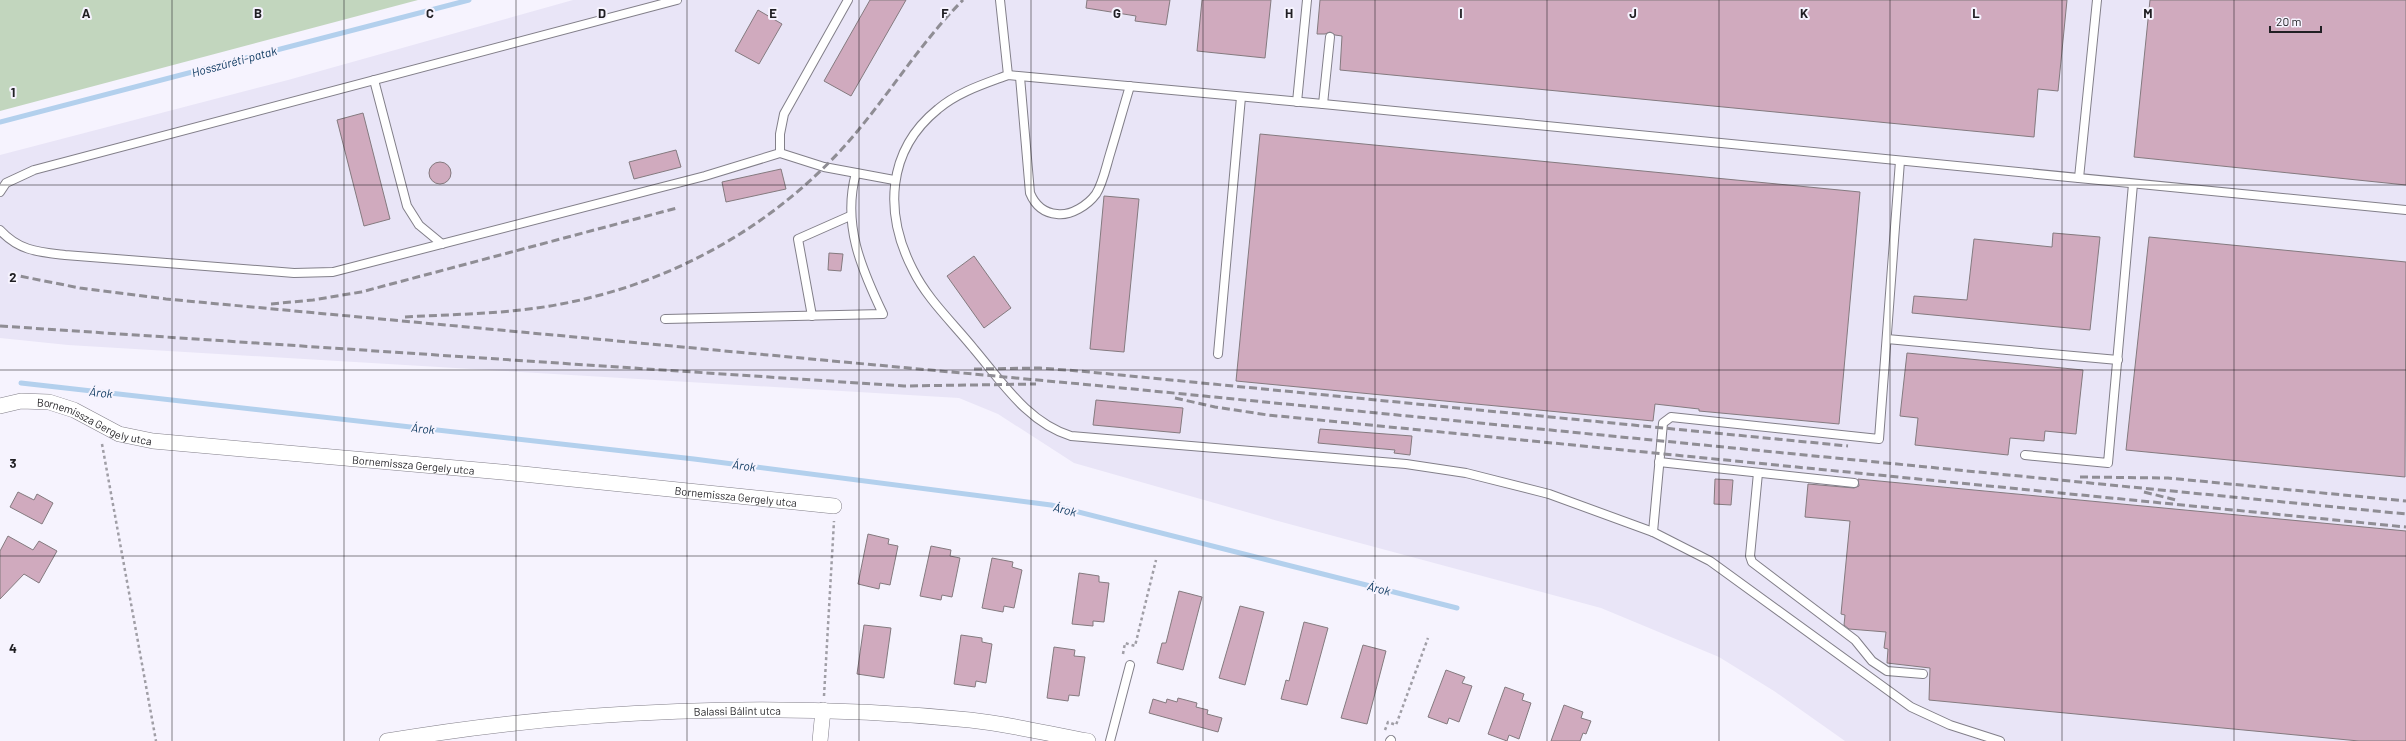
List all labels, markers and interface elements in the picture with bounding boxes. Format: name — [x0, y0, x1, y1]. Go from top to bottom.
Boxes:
text: A — [82, 5, 91, 21]
text: B — [254, 5, 262, 21]
text: C — [426, 5, 434, 21]
text: D — [598, 5, 606, 21]
text: E — [769, 5, 777, 21]
text: F — [941, 5, 949, 21]
text: G — [1113, 5, 1121, 21]
text: H — [1285, 5, 1293, 21]
text: I — [1459, 5, 1463, 21]
text: J — [1629, 5, 1637, 21]
text: K — [1800, 5, 1808, 21]
text: L — [1972, 5, 1980, 21]
text: M — [2143, 5, 2153, 21]
scale bar — [2270, 8, 2321, 34]
text: 20 m — [2276, 14, 2302, 28]
water label: Hosszúréti-patak — [190, 43, 278, 79]
text: 1 — [11, 84, 15, 100]
text: 2 — [9, 269, 17, 285]
water label: Árok — [89, 384, 114, 400]
street label: Bornemissza Gergely utca — [37, 395, 153, 447]
water label: Árok — [411, 420, 436, 436]
street label: Bornemissza Gergely utca — [352, 452, 475, 476]
text: 3 — [9, 455, 17, 471]
water label: Árok — [732, 457, 757, 473]
street label: Bornemissza Gergely utca — [674, 483, 798, 509]
water label: Árok — [1052, 499, 1078, 519]
water label: Árok — [1366, 578, 1392, 598]
text: 4 — [9, 640, 17, 656]
street label: Balassi Bálint utca — [694, 703, 781, 717]

